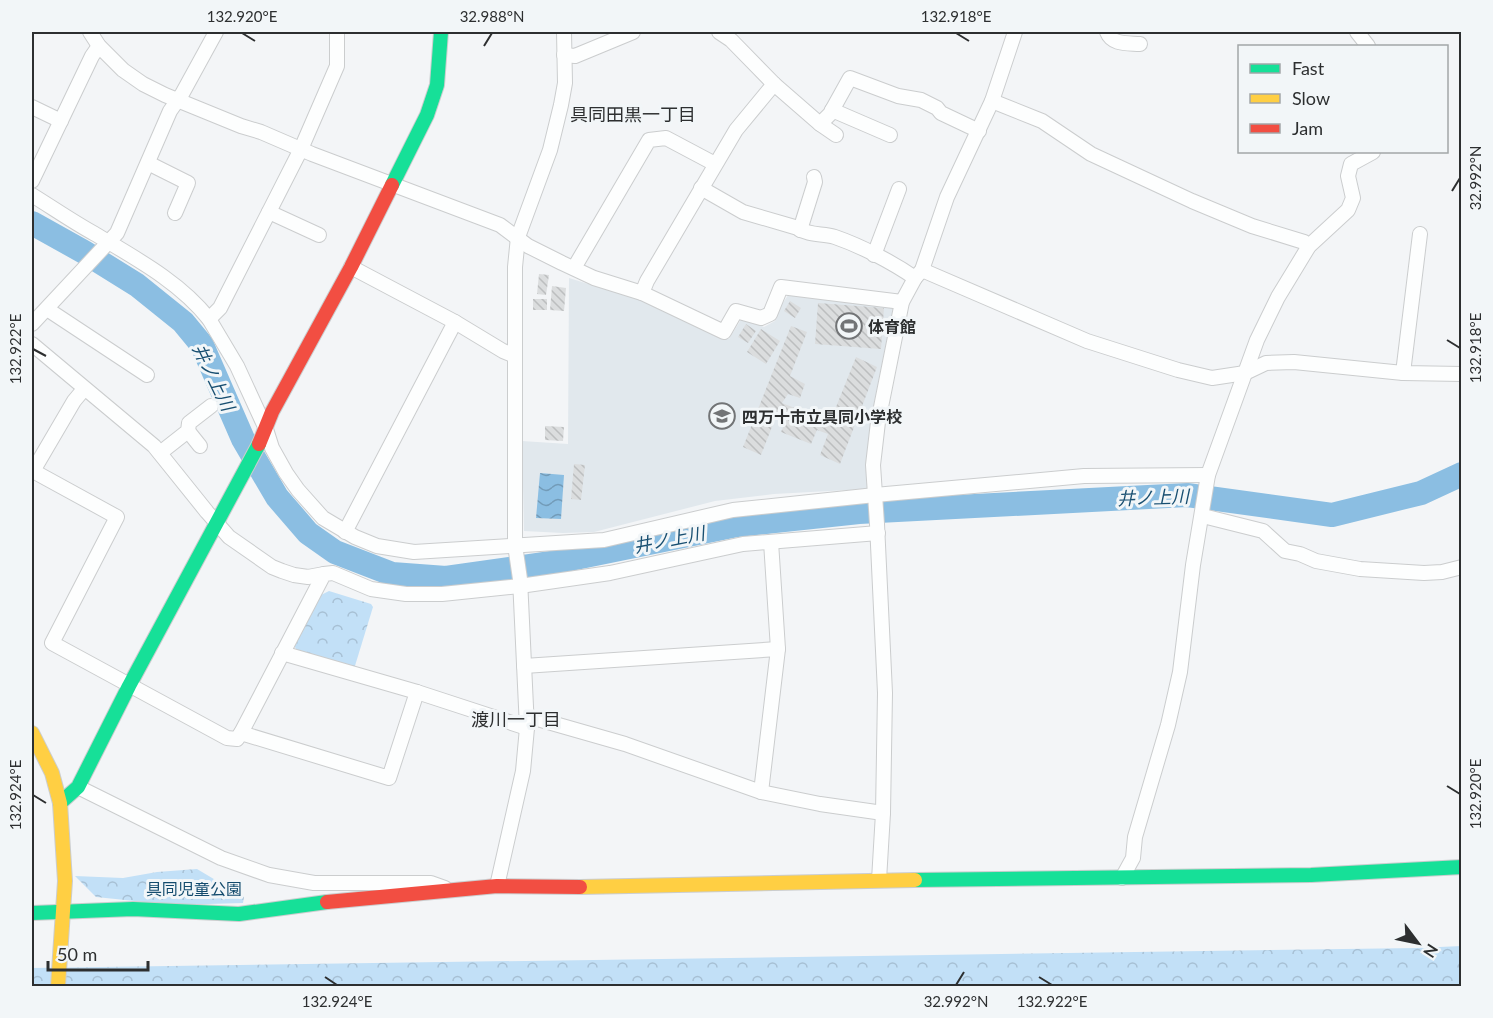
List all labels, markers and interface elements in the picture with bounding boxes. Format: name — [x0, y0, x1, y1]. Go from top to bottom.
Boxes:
text: 132.920°E — [207, 7, 277, 25]
text: 32.988°N — [460, 7, 524, 25]
text: 132.918°E — [921, 7, 991, 25]
legend — [1238, 45, 1448, 153]
text: Fast — [1292, 57, 1325, 79]
text: Slow — [1292, 87, 1330, 109]
district label: 具同田黒一丁目 — [570, 103, 696, 125]
text: Jam — [1292, 117, 1323, 139]
text: 32.992°N — [1466, 146, 1484, 210]
sports icon: 体育館 — [834, 311, 864, 341]
text: 132.918°E — [1466, 313, 1484, 383]
text: 132.922°E — [6, 314, 24, 384]
place label: 体育館 — [868, 317, 916, 336]
water label: 井ノ上川 — [188, 340, 241, 416]
school or university icon: 四万十市立具同小学校 — [707, 401, 737, 431]
place label: 四万十市立具同小学校 — [742, 407, 902, 426]
water label: 井ノ上川 — [1117, 485, 1191, 509]
water label: 井ノ上川 — [632, 521, 708, 557]
district label: 渡川一丁目 — [471, 708, 561, 730]
text: 132.920°E — [1466, 759, 1484, 829]
text: 132.924°E — [6, 760, 24, 830]
park label: 具同児童公園 — [146, 879, 242, 898]
north arrow — [1388, 913, 1448, 973]
scale bar — [48, 934, 148, 972]
text: N — [1420, 941, 1442, 961]
text: 50 m — [57, 943, 97, 965]
text: 132.924°E — [302, 992, 372, 1010]
text: 32.992°N — [924, 992, 988, 1010]
text: 132.922°E — [1017, 992, 1087, 1010]

